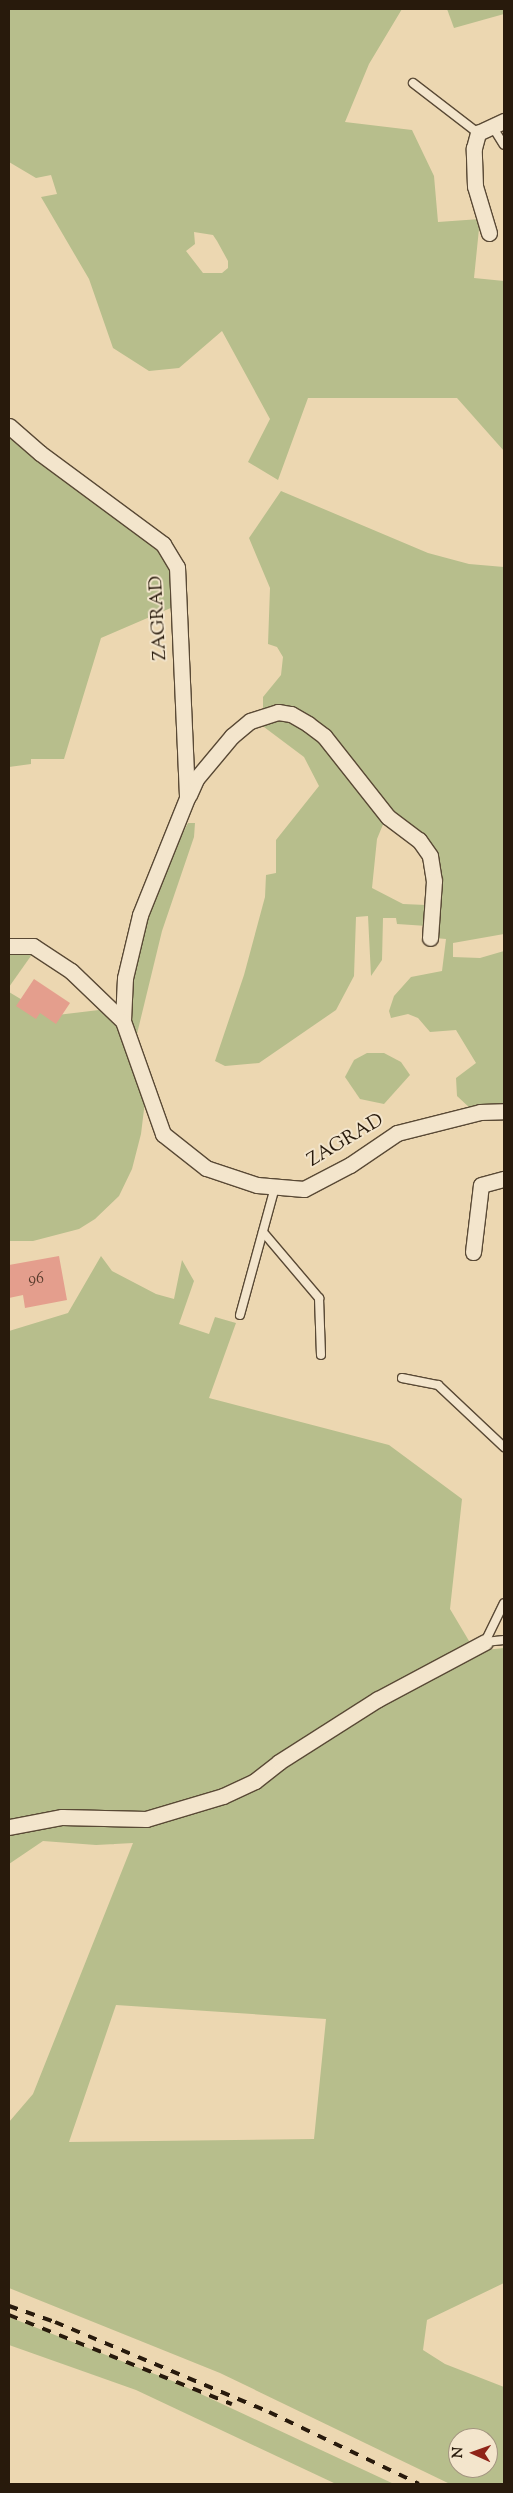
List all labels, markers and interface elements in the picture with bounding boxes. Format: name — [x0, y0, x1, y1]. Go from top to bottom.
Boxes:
street label: ZAGRAD — [145, 575, 173, 661]
street label: ZAGRAD — [304, 1109, 388, 1173]
house number: 96 — [28, 1270, 44, 1290]
north arrow — [448, 2428, 498, 2478]
text: N — [449, 2447, 469, 2458]

